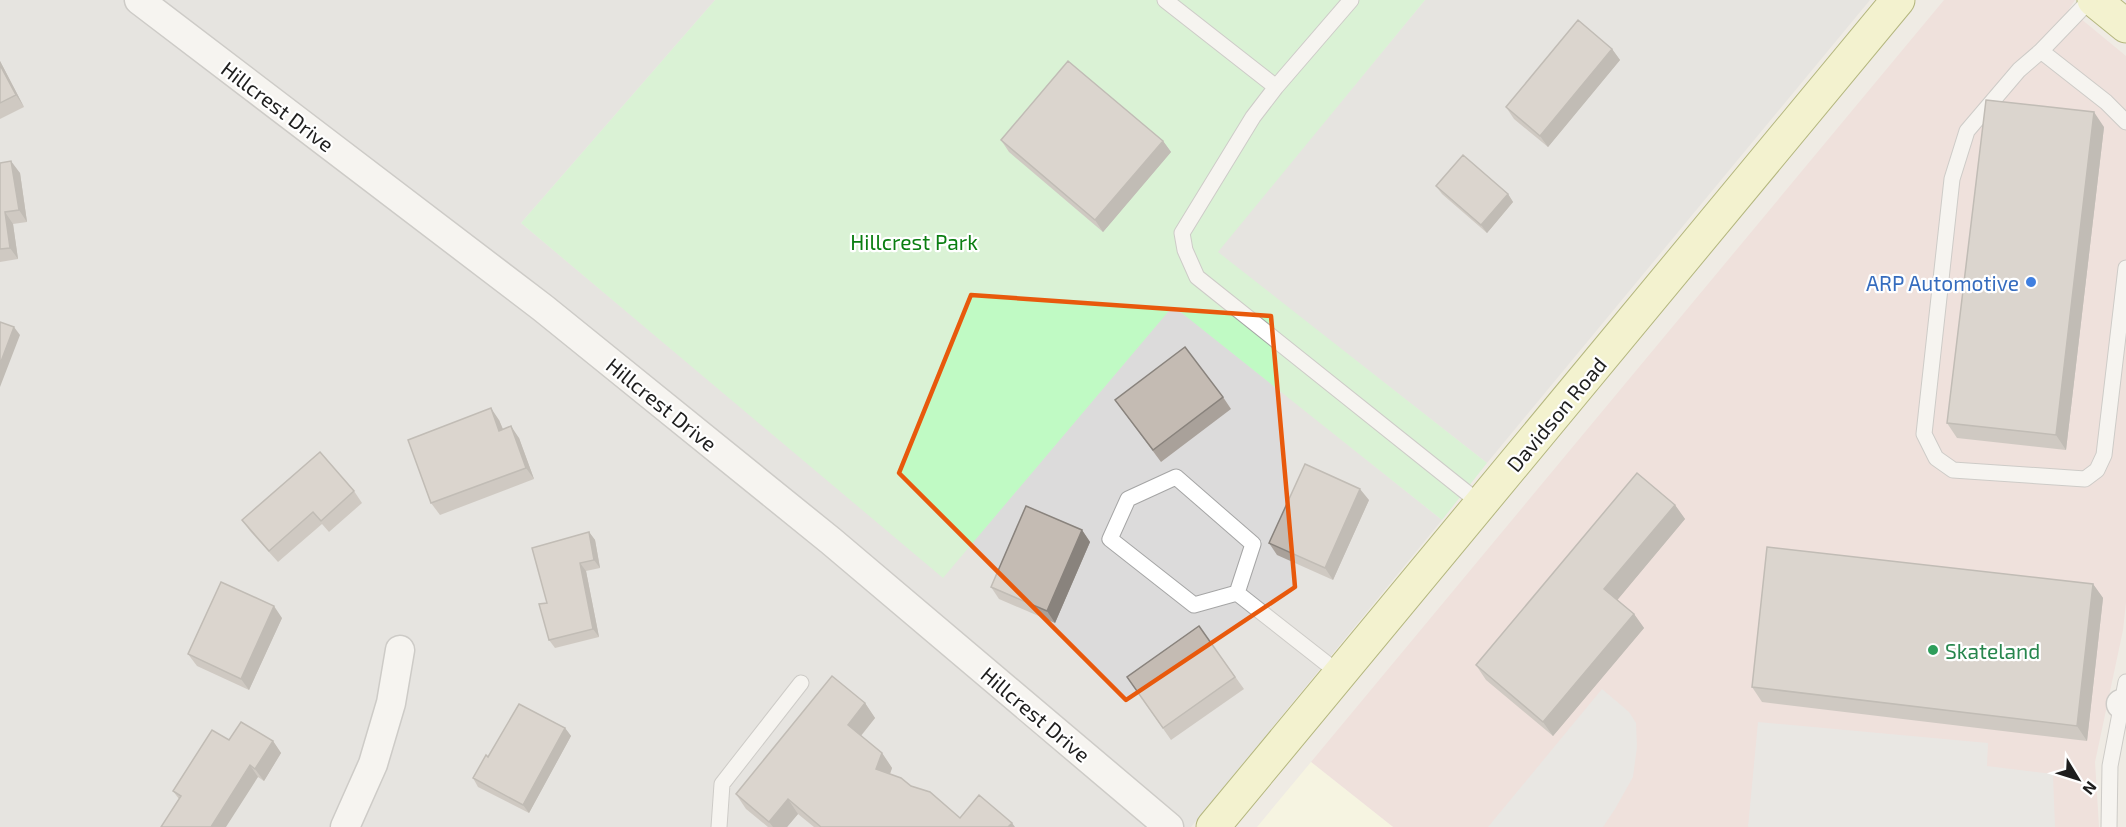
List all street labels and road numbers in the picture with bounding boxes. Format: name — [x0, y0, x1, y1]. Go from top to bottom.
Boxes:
street label: Hillcrest Drive — [217, 56, 339, 156]
street label: Hillcrest Drive — [602, 352, 722, 456]
street label: Davidson Road — [1501, 352, 1611, 476]
street label: Hillcrest Drive — [976, 661, 1096, 767]

